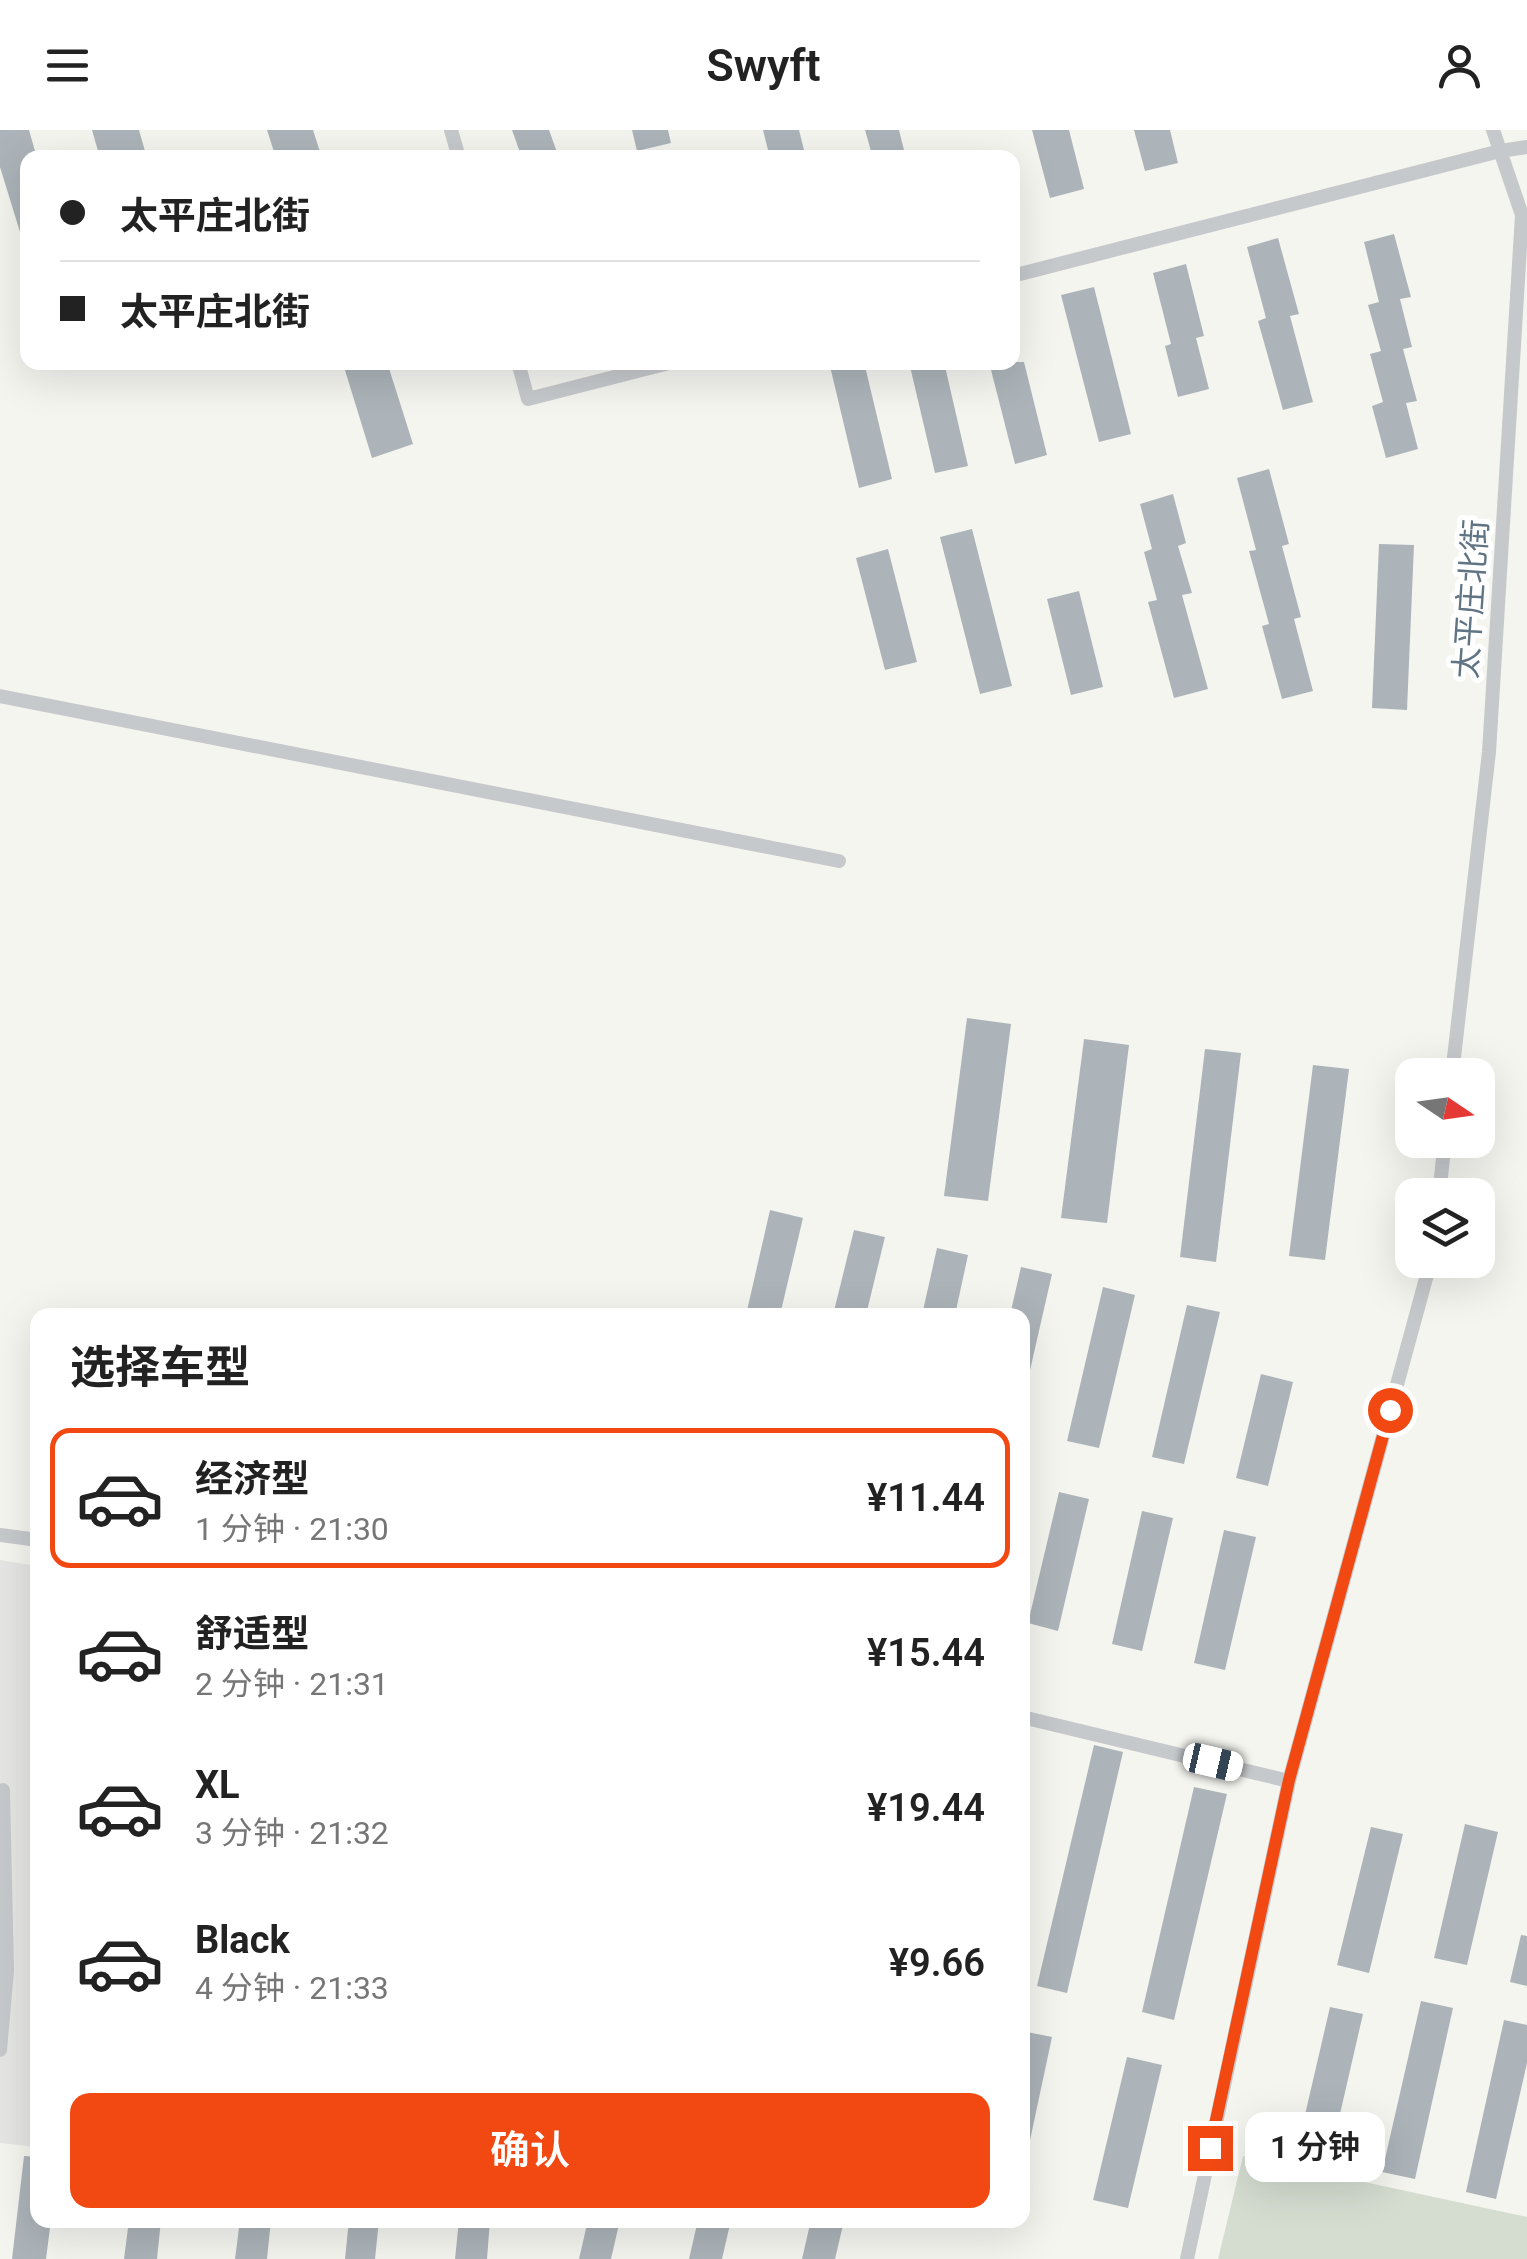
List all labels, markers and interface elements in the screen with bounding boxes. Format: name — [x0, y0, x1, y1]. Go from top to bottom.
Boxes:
icon: menu — [40, 38, 95, 93]
icon: person — [1432, 38, 1487, 93]
text: Swyft — [706, 39, 821, 92]
text: 太平庄北街 — [120, 194, 310, 238]
text: 太平庄北街 — [120, 290, 310, 334]
street label: 太平庄北街 — [1446, 518, 1496, 680]
north arrow — [1395, 1058, 1495, 1158]
map controls — [1395, 1058, 1495, 1278]
button: layers — [1395, 1178, 1495, 1278]
text: 选择车型 — [70, 1341, 250, 1394]
route start — [1368, 1388, 1413, 1433]
icon: car — [75, 1453, 165, 1543]
text: 经济型 — [195, 1457, 309, 1501]
text: ¥11.44 — [867, 1476, 985, 1520]
text: 1 分钟 · 21:30 — [195, 1510, 389, 1548]
icon: car — [75, 1608, 165, 1698]
text: 舒适型 — [195, 1612, 309, 1656]
text: ¥15.44 — [867, 1631, 985, 1675]
text: 2 分钟 · 21:31 — [195, 1665, 389, 1703]
car — [1180, 1741, 1246, 1783]
icon: car — [75, 1763, 165, 1853]
text: XL — [195, 1763, 240, 1807]
text: ¥19.44 — [867, 1786, 985, 1830]
text: 3 分钟 · 21:32 — [195, 1814, 389, 1852]
icon: car — [75, 1918, 165, 2008]
text: Black — [195, 1918, 290, 1962]
text: ¥9.66 — [889, 1941, 985, 1985]
text: 4 分钟 · 21:33 — [195, 1969, 389, 2007]
button: 确认 — [70, 2093, 990, 2208]
callout: 1 分钟 — [1245, 2113, 1385, 2183]
route end — [1188, 2126, 1233, 2171]
text: 1 分钟 — [1270, 2128, 1360, 2166]

